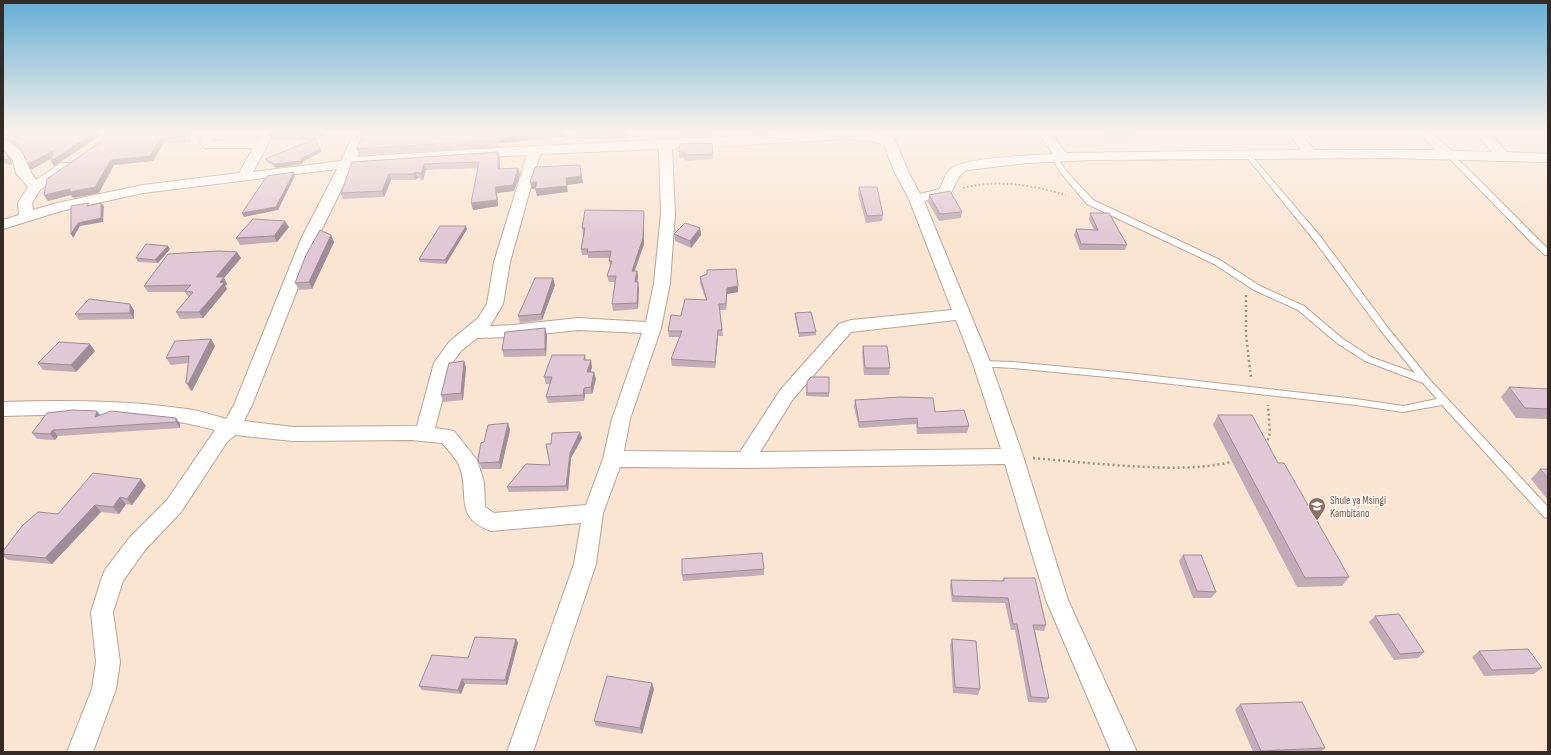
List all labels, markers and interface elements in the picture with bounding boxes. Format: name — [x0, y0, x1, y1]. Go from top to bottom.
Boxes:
place label: Shule ya Msingi Kambitano — [1330, 494, 1386, 520]
school or university icon: Shule ya Msingi Kambitano — [1307, 496, 1327, 521]

